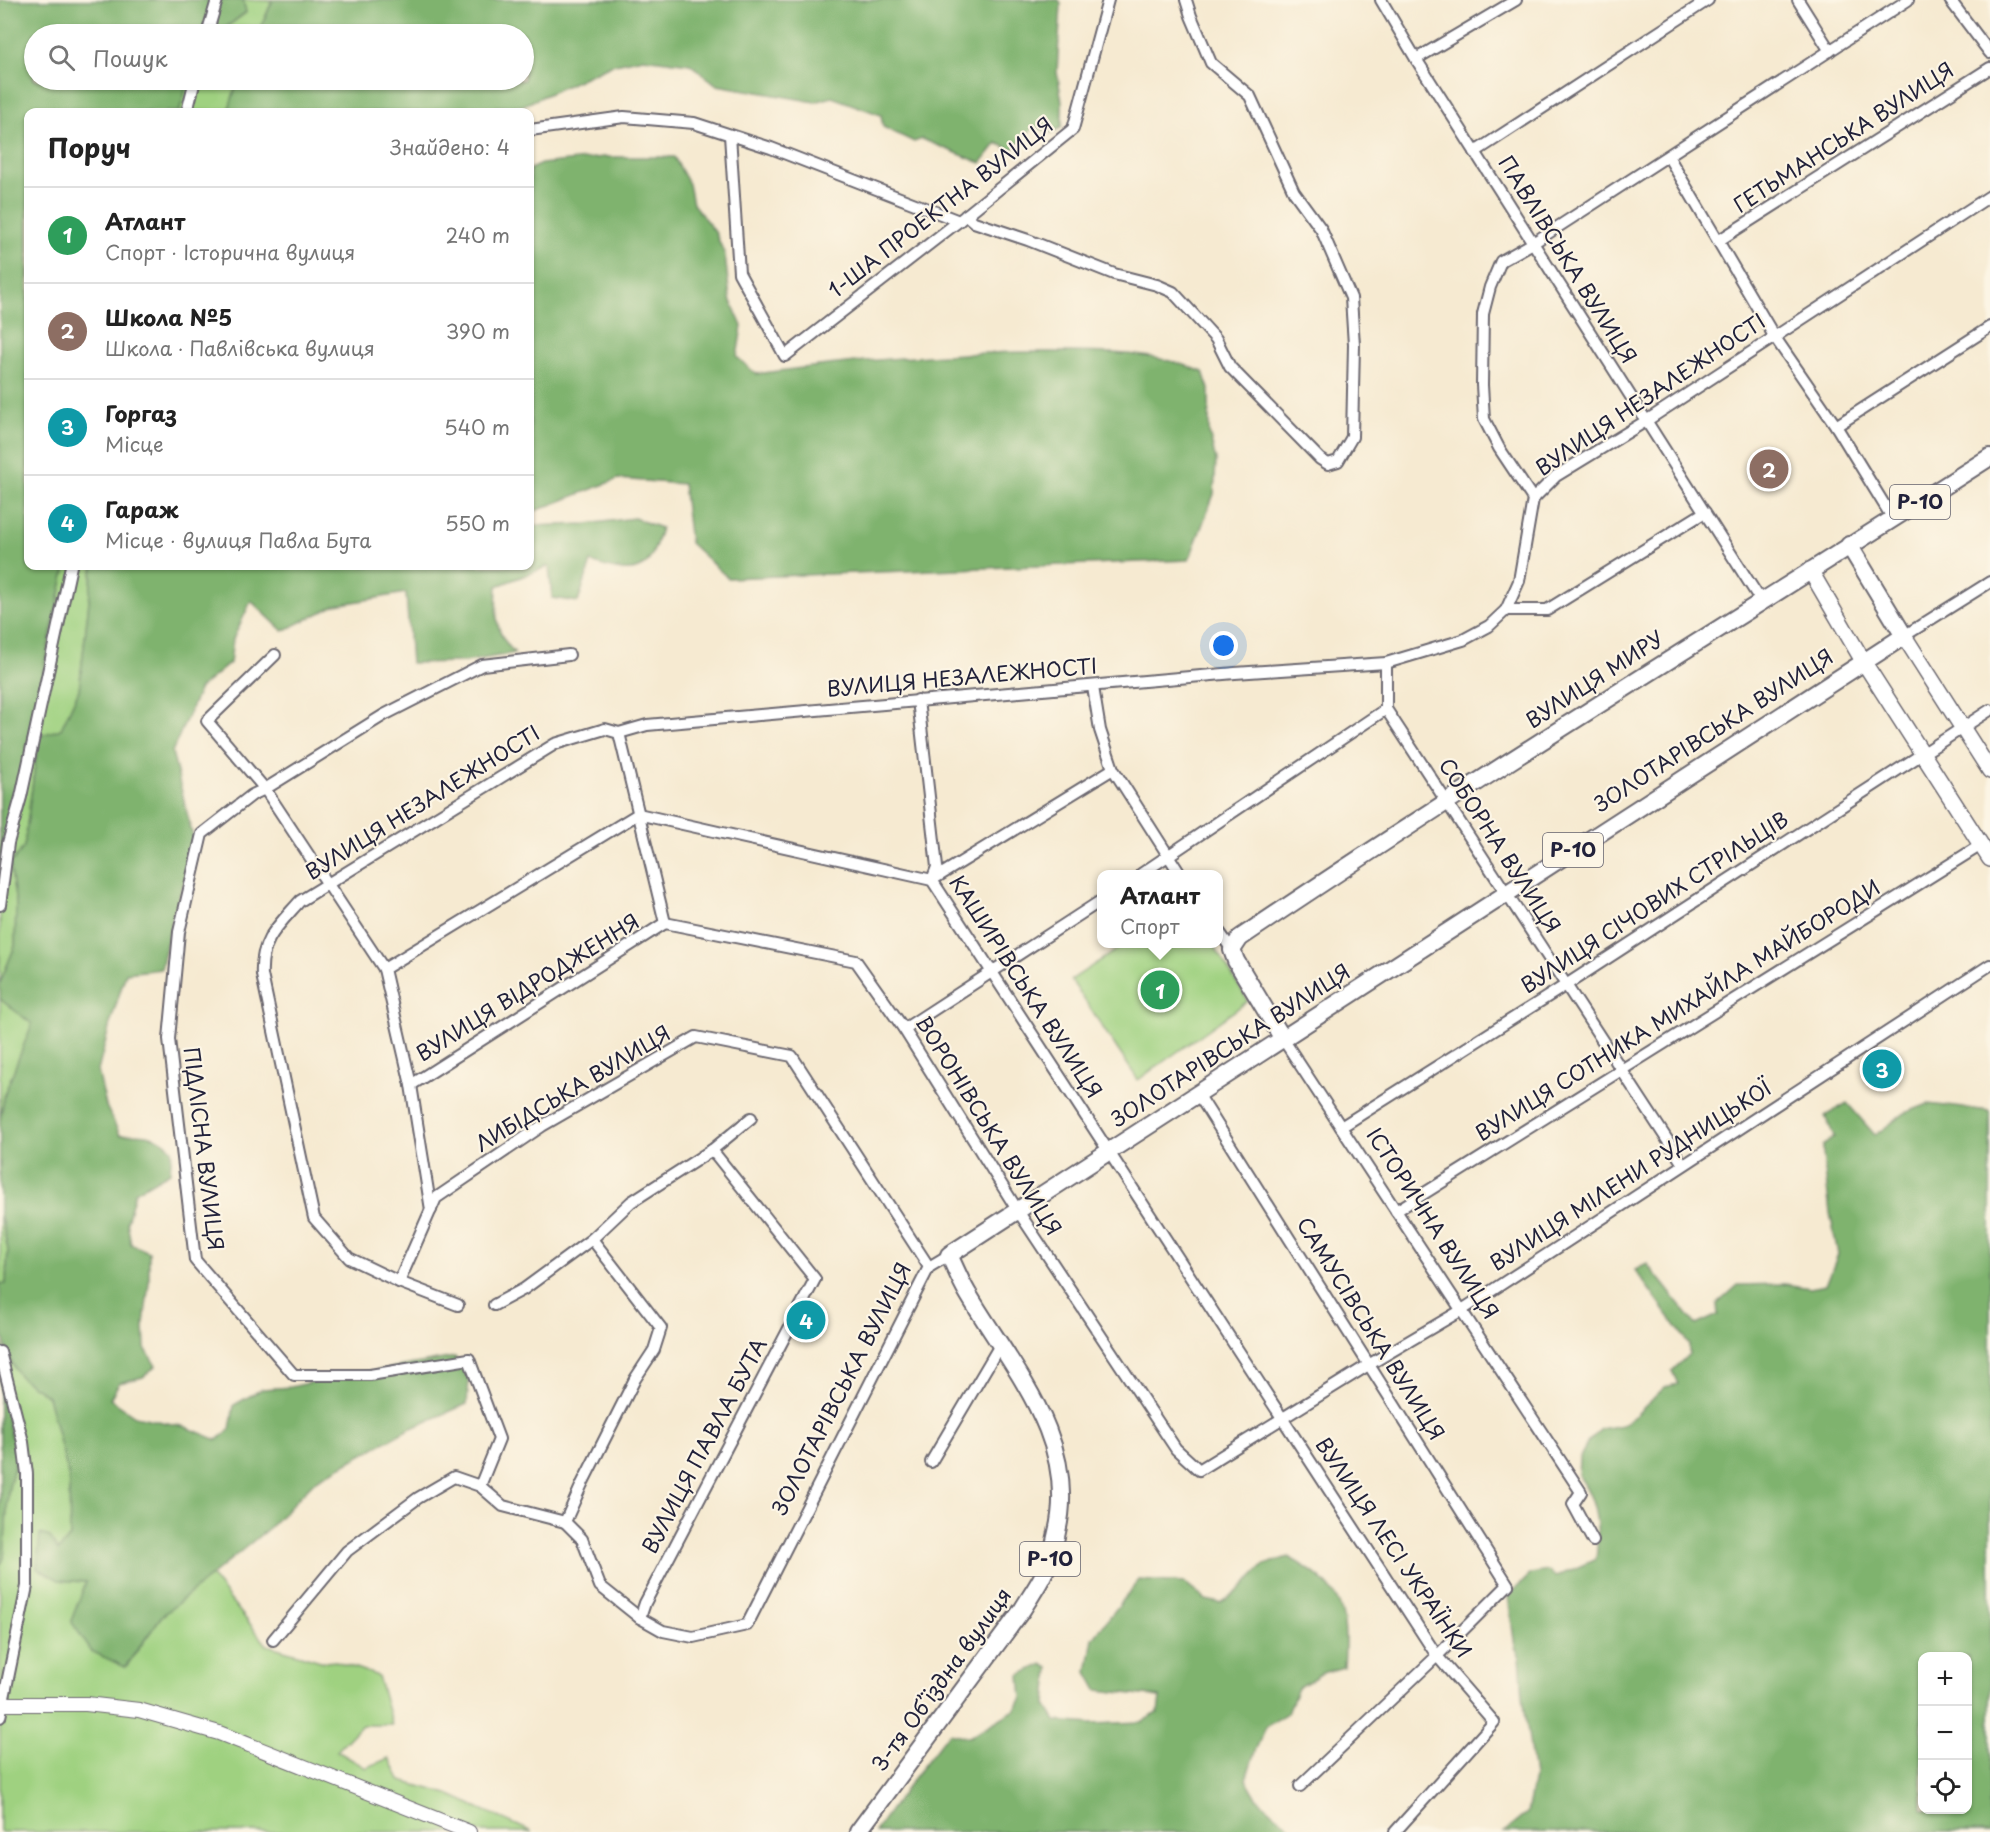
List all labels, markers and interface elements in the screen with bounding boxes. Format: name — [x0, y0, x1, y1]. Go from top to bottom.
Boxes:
search box — [24, 24, 534, 90]
icon: search — [45, 41, 78, 74]
text: Пошук — [93, 41, 168, 74]
street label: ГЕТЬМАНСЬКА ВУЛИЦЯ — [1726, 53, 1959, 220]
street label: 1-ША ПРОЕКТНА ВУЛИЦЯ — [820, 108, 1059, 305]
text: Поруч — [48, 128, 131, 167]
text: Знайдено: 4 — [390, 132, 510, 162]
street label: ПАВЛІВСЬКА ВУЛИЦЯ — [1492, 149, 1646, 369]
text: Атлант — [105, 204, 185, 237]
text: 1 — [63, 220, 72, 250]
text: 240 m — [445, 220, 510, 250]
text: Спорт · Історична вулиця — [105, 237, 355, 267]
text: Школа №5 — [105, 300, 232, 333]
street label: ВУЛИЦЯ НЕЗАЛЕЖНОСТІ — [1528, 304, 1771, 483]
text: 2 — [60, 316, 75, 346]
text: 390 m — [446, 316, 510, 346]
text: Школа · Павлівська вулиця — [105, 333, 375, 363]
text: Горгаз — [105, 396, 177, 429]
text: 3 — [61, 412, 74, 442]
text: 540 m — [444, 412, 510, 442]
text: Місце — [105, 429, 164, 459]
pin: 2 — [1750, 446, 1788, 492]
road number: Р-10 — [1890, 485, 1950, 519]
text: Гараж — [105, 492, 179, 525]
text: 4 — [61, 508, 74, 538]
text: 550 m — [445, 508, 510, 538]
text: Місце · вулиця Павла Бута — [105, 525, 372, 555]
street label: ВУЛИЦЯ МИРУ — [1519, 622, 1669, 735]
your location — [1209, 631, 1238, 660]
street label: ЗОЛОТАРІВСЬКА ВУЛИЦЯ — [1587, 640, 1839, 819]
street label: ВУЛИЦЯ НЕЗАЛЕЖНОСТІ — [825, 648, 1098, 704]
street label: ВУЛИЦЯ НЕЗАЛЕЖНОСТІ — [298, 716, 546, 887]
street label: СОБОРНА ВУЛИЦЯ — [1432, 751, 1570, 939]
street label: ВУЛИЦЯ СІЧОВИХ СТРІЛЬЦІВ — [1514, 802, 1794, 1000]
road number: Р-10 — [1543, 833, 1603, 867]
street label: КАШИРІВСЬКА ВУЛИЦЯ — [942, 868, 1111, 1104]
popup — [1097, 870, 1223, 948]
street label: ВУЛИЦЯ СОТНИКА МИХАЙЛА МАЙБОРОДИ — [1468, 871, 1886, 1148]
text: Атлант — [1120, 878, 1200, 911]
street label: ВУЛИЦЯ ВІДРОДЖЕННЯ — [409, 904, 645, 1068]
text: Спорт — [1120, 911, 1180, 941]
street label: ЗОЛОТАРІВСЬКА ВУЛИЦЯ — [1104, 955, 1356, 1134]
pin: 1 — [1140, 968, 1180, 1012]
street label: ВОРОНІВСЬКА ВУЛИЦЯ — [909, 1009, 1071, 1241]
street label: ЛИБІДСЬКА ВУЛИЦЯ — [468, 1016, 676, 1158]
street label: ПІДЛІСНА ВУЛИЦЯ — [177, 1045, 233, 1252]
pin: 3 — [1862, 1046, 1902, 1092]
street label: ВУЛИЦЯ МІЛЕНИ РУДНИЦЬКОЇ — [1483, 1070, 1778, 1278]
street label: ІСТОРИЧНА ВУЛИЦЯ — [1360, 1121, 1508, 1325]
street label: САМУСІВСЬКА ВУЛИЦЯ — [1290, 1210, 1454, 1446]
street label: ЗОЛОТАРІВСЬКА ВУЛИЦЯ — [763, 1256, 918, 1520]
pin: 4 — [786, 1298, 826, 1342]
street label: ВУЛИЦЯ ПАВЛА БУТА — [633, 1332, 774, 1559]
street label: ВУЛИЦЯ ЛЕСІ УКРАЇНКИ — [1309, 1430, 1481, 1664]
road number: Р-10 — [1020, 1542, 1080, 1576]
street label: 3-тя Обʼїздна вулиця — [863, 1580, 1018, 1777]
map controls — [1918, 1652, 1972, 1814]
button: + — [1918, 1652, 1972, 1706]
button: − — [1918, 1706, 1972, 1760]
button: locate — [1918, 1760, 1972, 1814]

